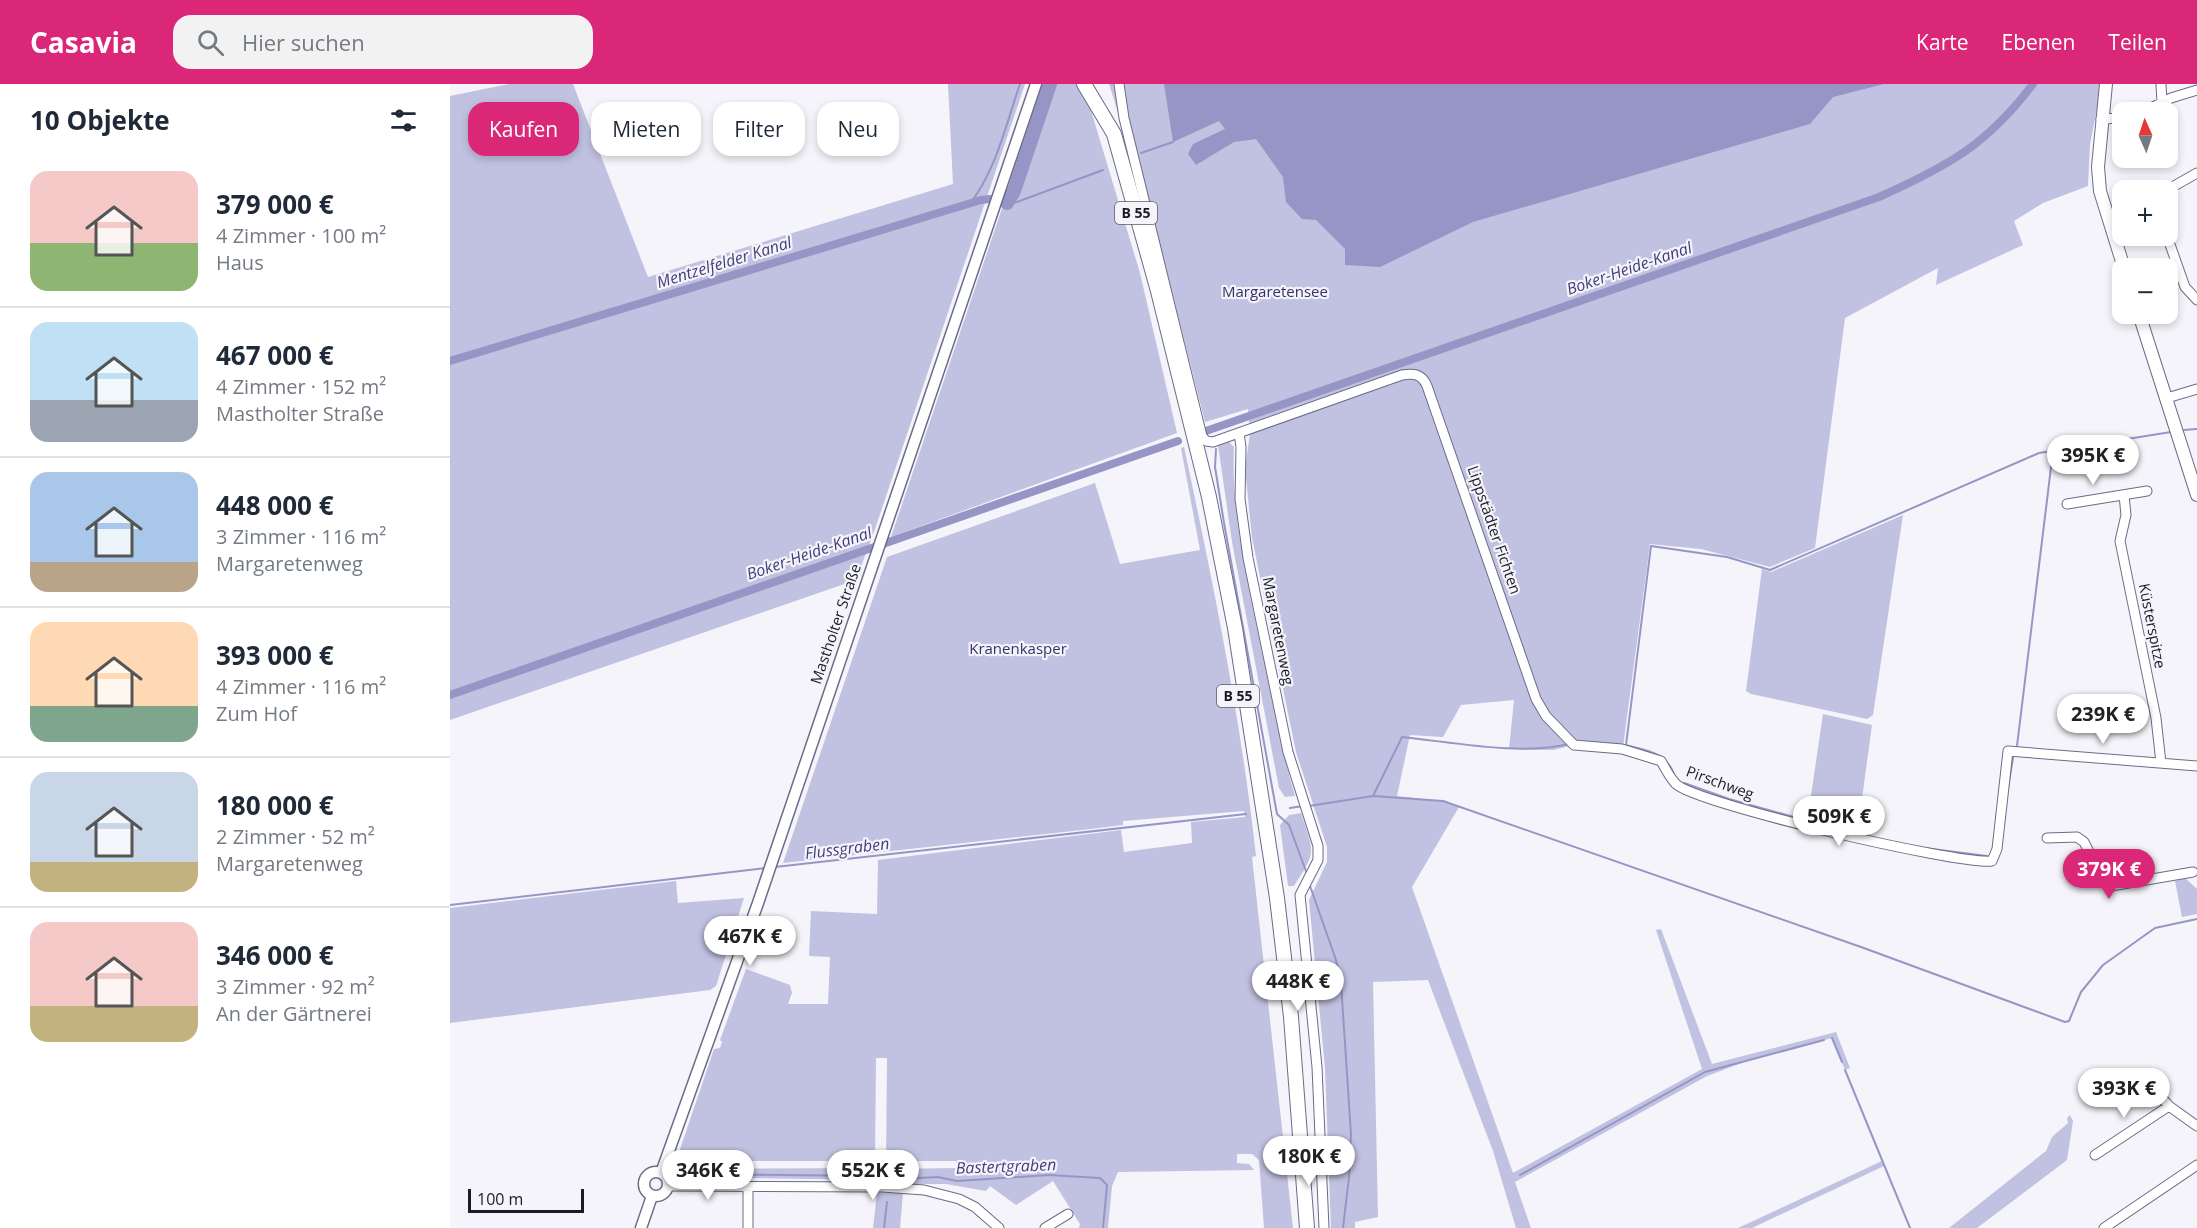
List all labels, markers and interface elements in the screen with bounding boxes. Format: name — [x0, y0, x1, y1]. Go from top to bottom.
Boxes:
search box — [173, 15, 593, 69]
text: Casavia — [30, 23, 137, 61]
icon: search — [194, 26, 227, 59]
text: Hier suchen — [242, 27, 365, 57]
text: Karte — [1916, 28, 1969, 56]
text: Ebenen — [2002, 28, 2075, 56]
text: Teilen — [2108, 28, 2167, 56]
text: 10 Objekte — [30, 102, 170, 138]
chip: Kaufen — [468, 102, 579, 156]
chip: Mieten — [591, 102, 701, 156]
chip: Filter — [713, 102, 805, 156]
chip: Neu — [817, 102, 899, 156]
north arrow — [2112, 102, 2178, 168]
map controls — [2112, 102, 2178, 324]
icon: filters — [387, 104, 420, 137]
button: + — [2112, 180, 2178, 246]
text: 379 000 € — [216, 186, 334, 222]
icon: home — [78, 195, 150, 267]
road number: B 55 — [1115, 202, 1157, 224]
text: 4 Zimmer · 100 m² — [216, 222, 386, 249]
water label: Mentzelfelder Kanal — [654, 231, 795, 293]
water label: Boker-Heide-Kanal — [1563, 236, 1695, 300]
text: Haus — [216, 249, 264, 276]
button: − — [2112, 258, 2178, 324]
park label: Margaretensee — [1222, 281, 1328, 301]
text: 467 000 € — [216, 337, 334, 373]
icon: home — [78, 346, 150, 418]
text: 4 Zimmer · 152 m² — [216, 373, 386, 400]
text: Mastholter Straße — [216, 400, 384, 427]
pin: 395K € — [2044, 435, 2142, 486]
text: 395K € — [2061, 441, 2125, 468]
street label: Lippstädter Fichten — [1464, 463, 1526, 597]
text: 448 000 € — [216, 487, 334, 523]
icon: home — [78, 496, 150, 568]
water label: Boker-Heide-Kanal — [743, 521, 875, 585]
text: 3 Zimmer · 116 m² — [216, 523, 386, 550]
text: Margaretenweg — [216, 550, 363, 577]
street label: Mastholter Straße — [805, 561, 865, 686]
street label: Margaretenweg — [1259, 575, 1299, 687]
street label: Küsterspitze — [2135, 582, 2171, 670]
text: 393 000 € — [216, 637, 334, 673]
park label: Kranenkasper — [969, 638, 1067, 658]
icon: home — [78, 646, 150, 718]
text: 4 Zimmer · 116 m² — [216, 673, 386, 700]
road number: B 55 — [1217, 685, 1259, 707]
pin: 239K € — [2054, 694, 2152, 745]
text: Zum Hof — [216, 700, 297, 727]
text: 239K € — [2071, 700, 2135, 727]
street label: Pirschweg — [1684, 761, 1757, 804]
text: 180 000 € — [216, 787, 334, 823]
icon: home — [78, 796, 150, 868]
pin: 509K € — [1790, 796, 1888, 847]
text: 509K € — [1807, 802, 1871, 829]
text: 2 Zimmer · 52 m² — [216, 823, 375, 850]
water label: Flussgraben — [804, 832, 890, 864]
pin: 379K € — [2060, 849, 2158, 900]
text: Margaretenweg — [216, 850, 363, 877]
text: 379K € — [2077, 855, 2141, 882]
pin: 467K € — [701, 916, 799, 967]
text: 467K € — [718, 922, 782, 949]
text: 346 000 € — [216, 937, 334, 973]
icon: home — [78, 946, 150, 1018]
pin: 448K € — [1249, 961, 1347, 1012]
text: 448K € — [1266, 967, 1330, 994]
text: 3 Zimmer · 92 m² — [216, 973, 375, 1000]
text: An der Gärtnerei — [216, 1000, 372, 1027]
pin: 393K € — [2075, 1068, 2173, 1119]
text: 393K € — [2092, 1074, 2156, 1101]
pin: 180K € — [1260, 1136, 1358, 1187]
text: 180K € — [1277, 1142, 1341, 1169]
pin: 346K € — [659, 1150, 757, 1201]
pin: 552K € — [824, 1150, 922, 1201]
water label: Bastertgraben — [955, 1153, 1057, 1179]
text: 346K € — [676, 1156, 740, 1183]
text: 552K € — [841, 1156, 905, 1183]
scale bar — [468, 1186, 584, 1214]
text: 100 m — [477, 1188, 523, 1210]

